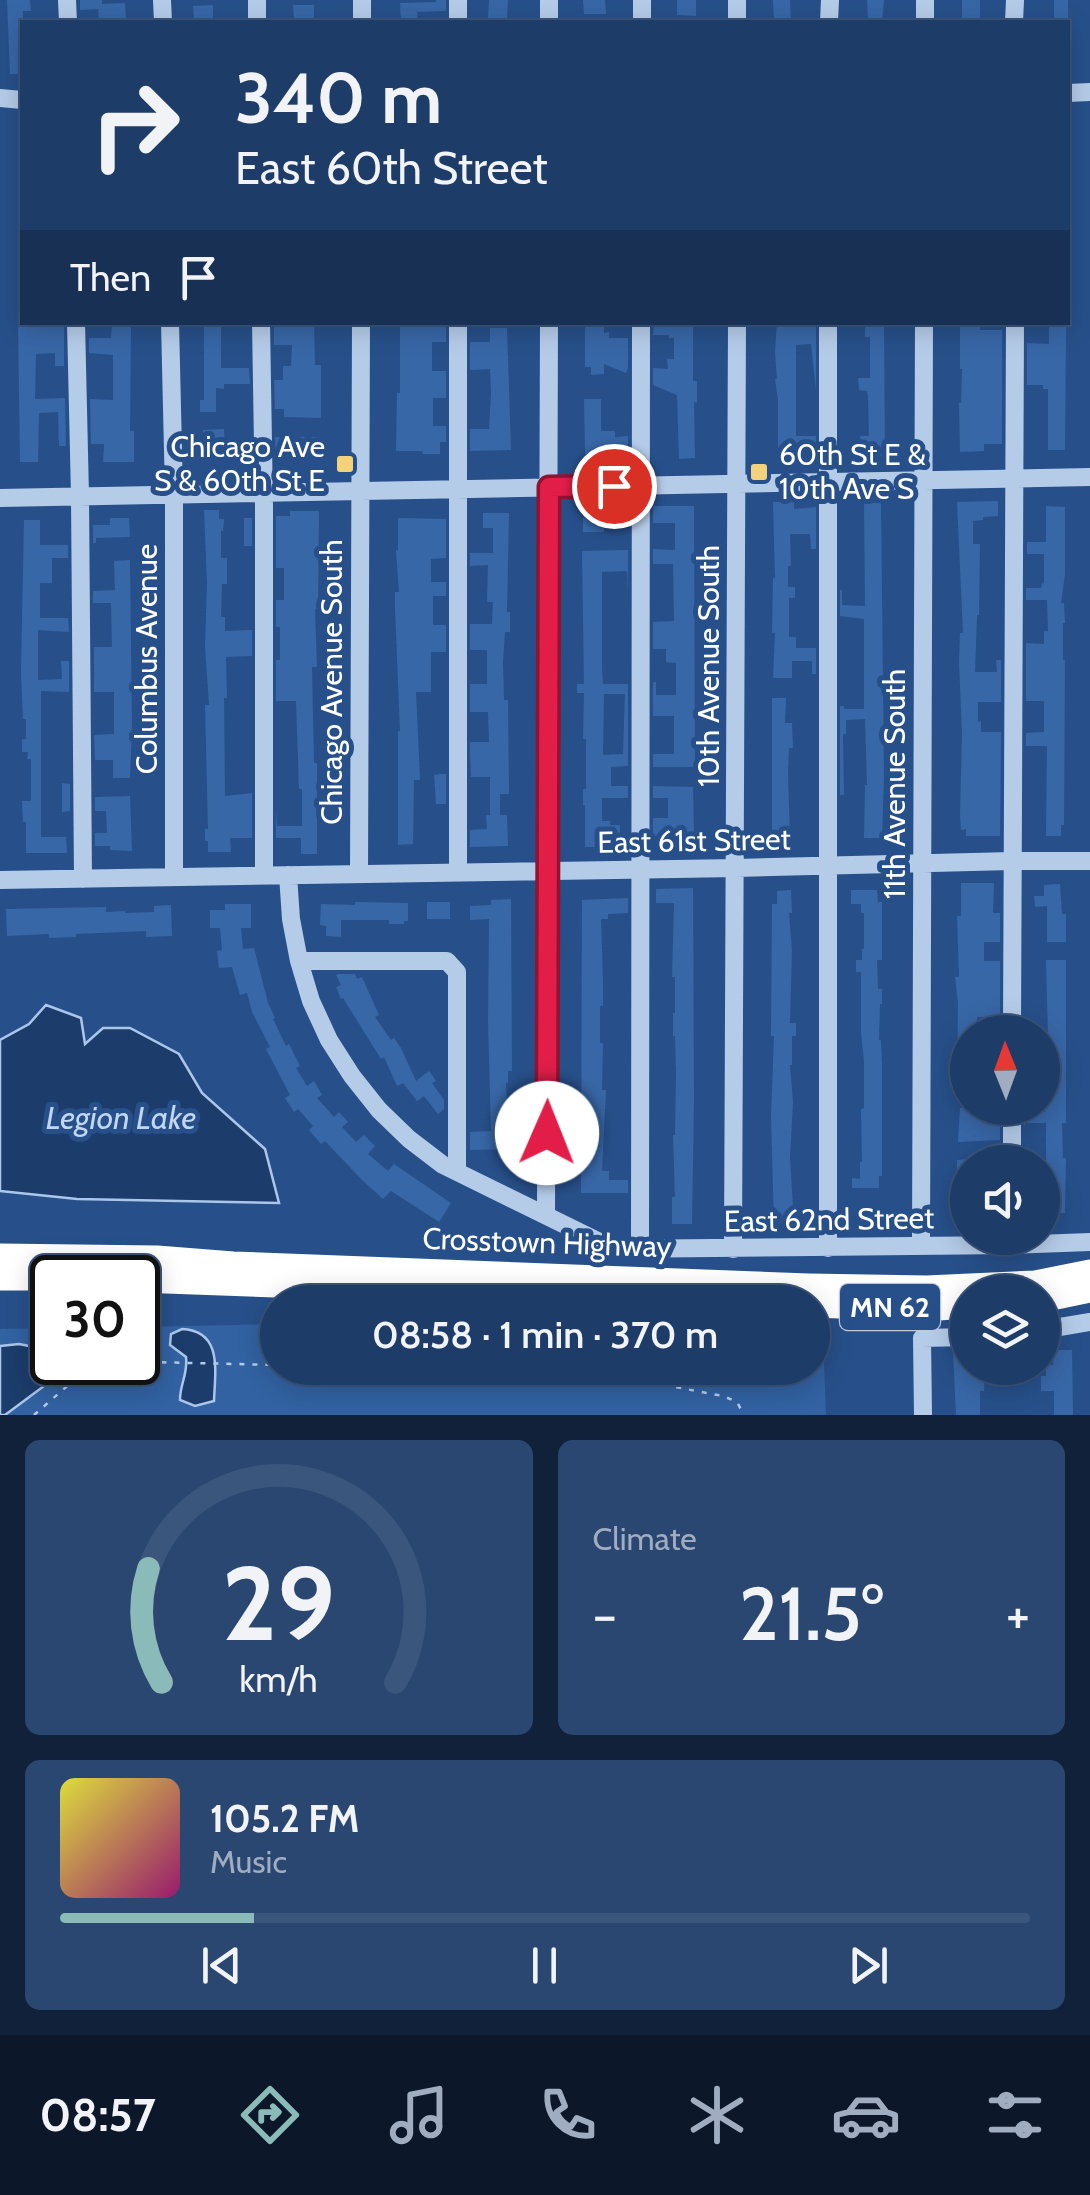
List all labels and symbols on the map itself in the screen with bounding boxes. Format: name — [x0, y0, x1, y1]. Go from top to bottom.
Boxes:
place label: Chicago Ave S & 60th St E — [154, 428, 325, 499]
place label: 60th St E & 10th Ave S — [779, 436, 926, 507]
pin — [572, 444, 657, 529]
marker: Chicago Ave S & 60th St E — [334, 453, 356, 475]
marker: 60th St E & 10th Ave S — [748, 461, 770, 483]
street label: Chicago Avenue South — [313, 539, 350, 825]
street label: Columbus Avenue — [128, 544, 165, 774]
street label: 10th Avenue South — [690, 545, 727, 787]
street label: 11th Avenue South — [876, 669, 913, 899]
street label: East 61st Street — [597, 820, 791, 861]
north arrow — [950, 1015, 1060, 1125]
position arrow — [495, 1081, 599, 1185]
water label: Legion Lake — [46, 1098, 196, 1137]
street label: East 62nd Street — [724, 1199, 934, 1240]
street label: Crosstown Highway — [422, 1220, 672, 1265]
speed limit sign: 30 — [30, 1255, 160, 1385]
road number: MN 62 — [840, 1284, 940, 1330]

